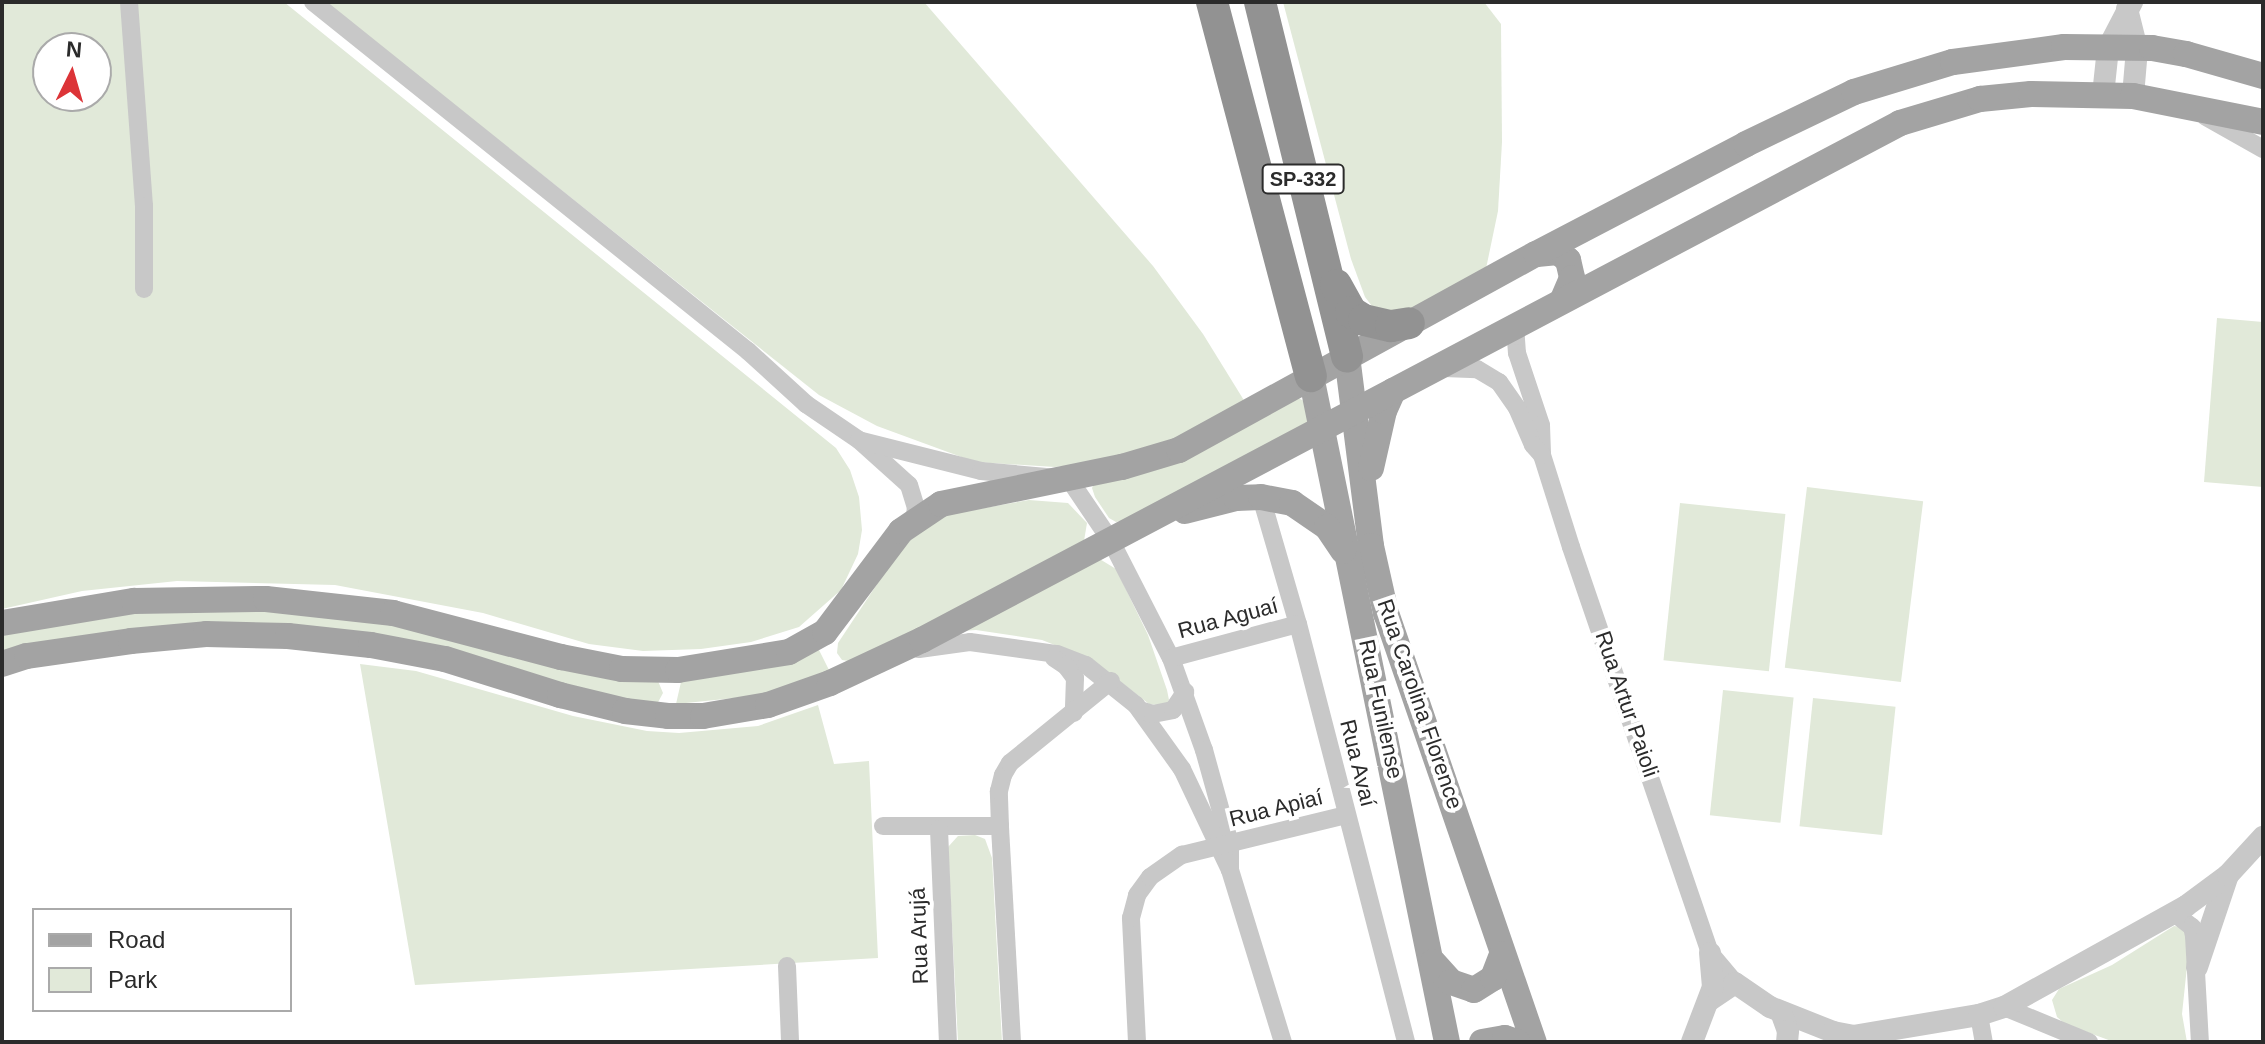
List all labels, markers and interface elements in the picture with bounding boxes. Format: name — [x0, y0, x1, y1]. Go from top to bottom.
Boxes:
north arrow — [32, 32, 112, 112]
text: N — [65, 36, 83, 63]
road number: SP-332 — [1261, 163, 1345, 195]
street label: Rua Aguaí — [1174, 592, 1282, 644]
street label: Rua Carolina Florence — [1372, 596, 1468, 812]
street label: Rua Artur Paioli — [1589, 627, 1665, 781]
street label: Rua Funilense — [1353, 637, 1409, 781]
street label: Rua Avaí — [1334, 716, 1382, 810]
street label: Rua Apiaí — [1226, 784, 1326, 832]
street label: Rua Arujá — [904, 887, 934, 985]
legend — [32, 908, 292, 1012]
text: Road — [108, 926, 165, 953]
text: Park — [108, 966, 157, 993]

